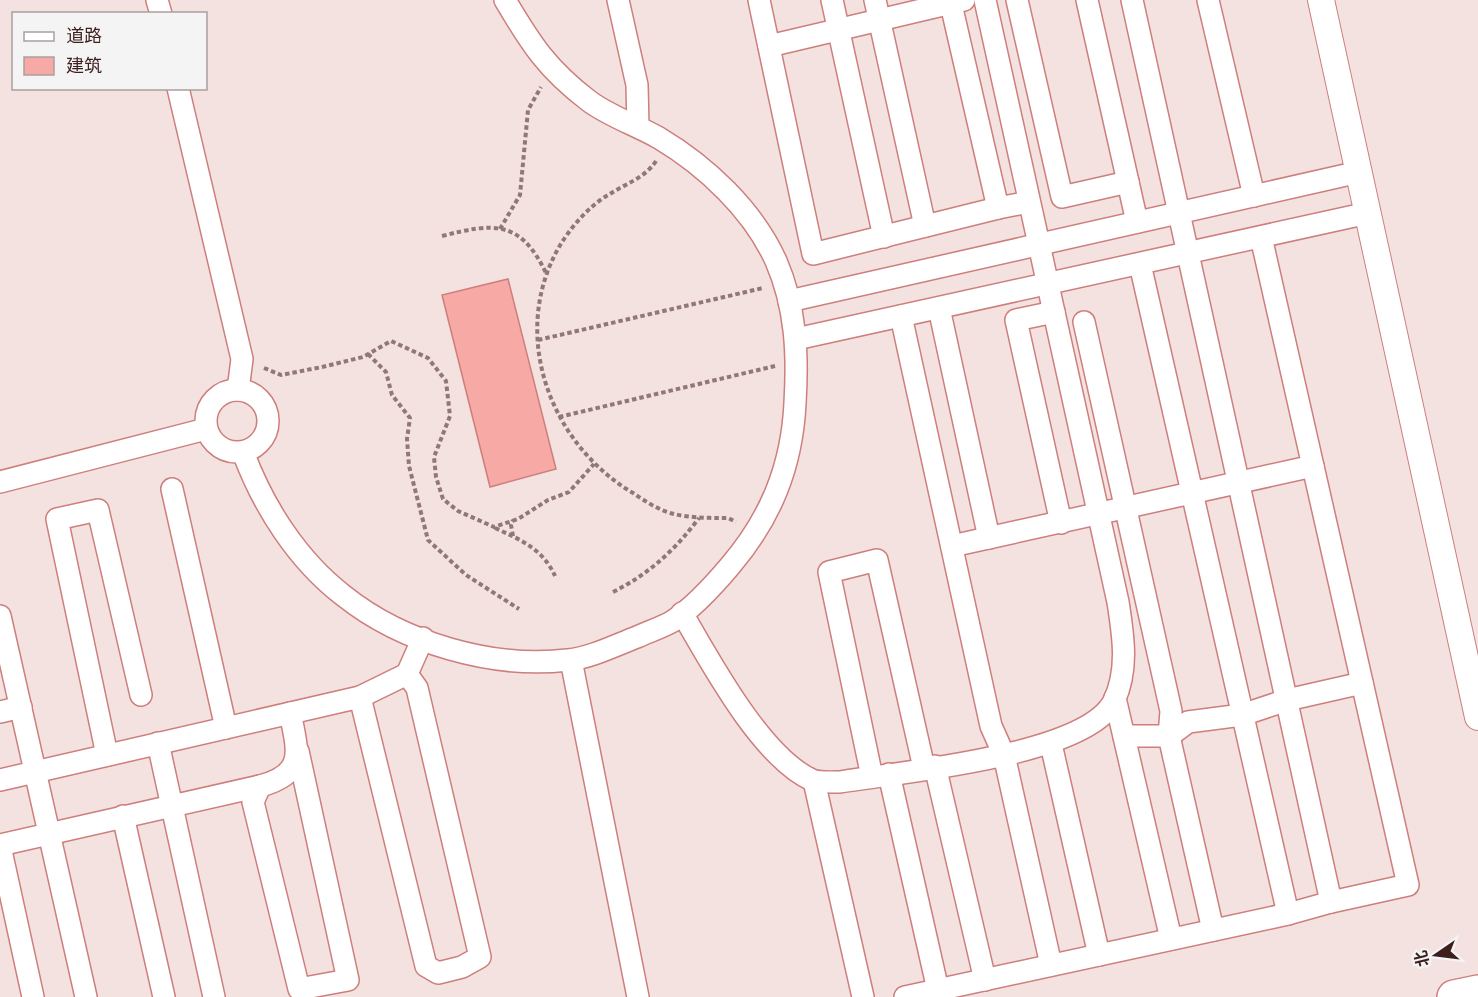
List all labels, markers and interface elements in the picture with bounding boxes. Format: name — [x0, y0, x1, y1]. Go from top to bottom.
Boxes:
legend — [12, 12, 207, 90]
text: 道路 — [66, 24, 102, 47]
text: 建筑 — [66, 54, 102, 77]
north arrow — [1406, 925, 1466, 985]
text: 北 — [1410, 948, 1433, 969]

